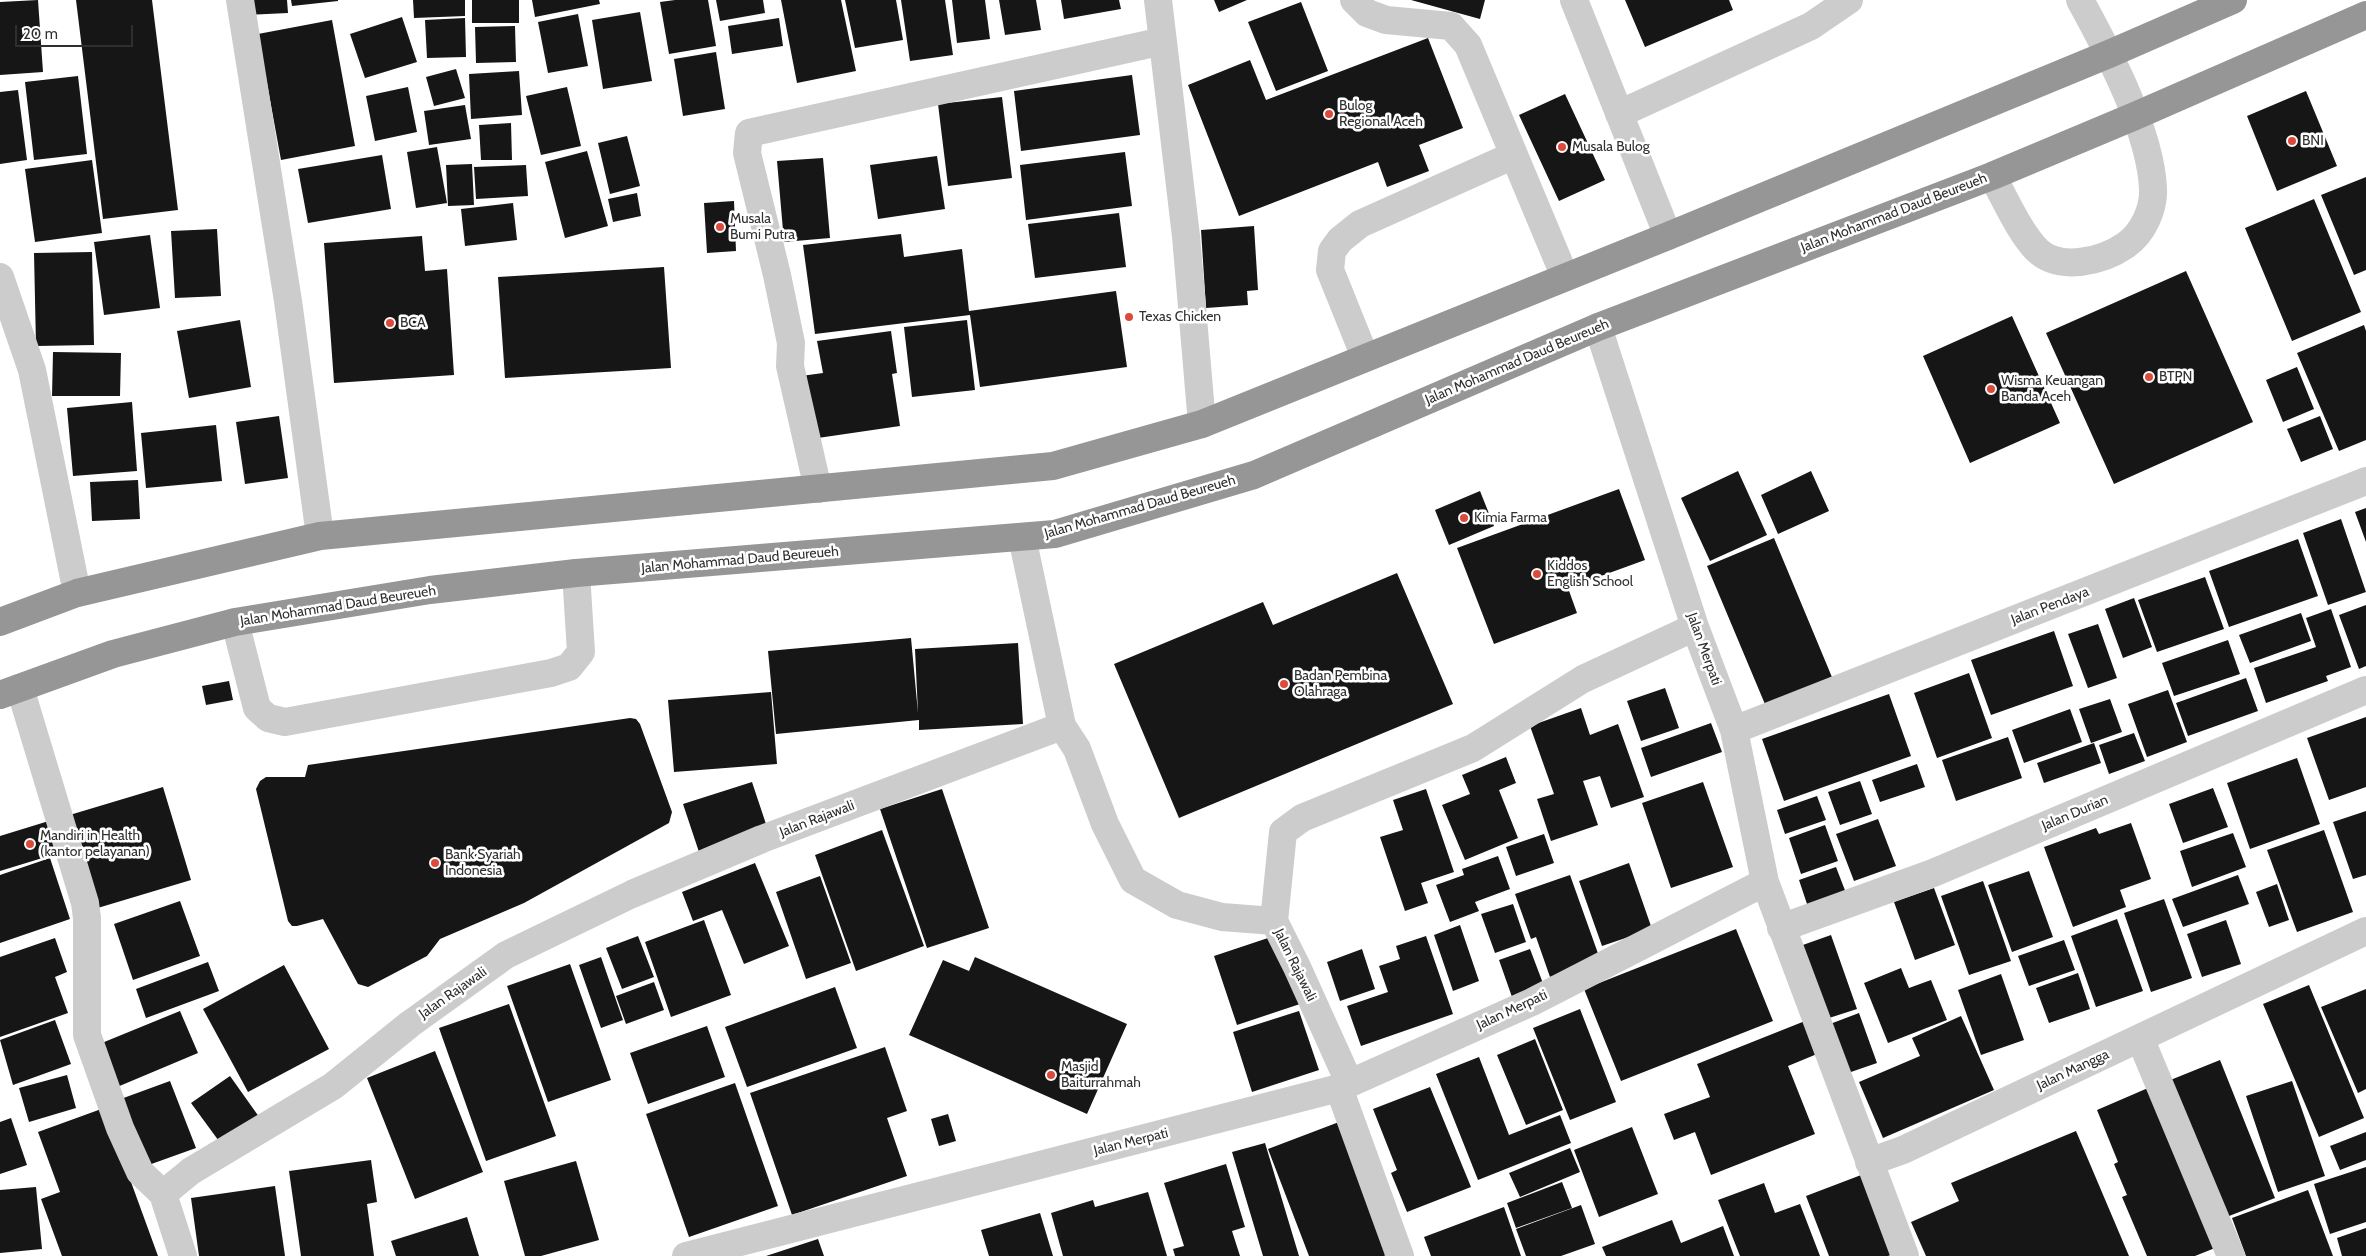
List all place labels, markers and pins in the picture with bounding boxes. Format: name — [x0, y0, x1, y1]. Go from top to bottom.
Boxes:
place label: Bulog Regional Aceh — [1339, 98, 1423, 130]
marker: Bulog Regional Aceh — [1323, 108, 1335, 120]
place label: BNI — [2302, 133, 2324, 149]
marker: BNI — [2286, 135, 2298, 147]
place label: Musala Bulog — [1572, 139, 1650, 155]
marker: Musala Bulog — [1556, 141, 1568, 153]
place label: Musala Bumi Putra — [730, 211, 795, 243]
marker: Musala Bumi Putra — [714, 221, 726, 233]
place label: Texas Chicken — [1139, 309, 1221, 325]
marker: Texas Chicken — [1123, 311, 1135, 323]
place label: BCA — [400, 315, 426, 331]
marker: BCA — [384, 317, 396, 329]
place label: BTPN — [2159, 369, 2192, 385]
marker: BTPN — [2143, 371, 2155, 383]
place label: Wisma Keuangan Banda Aceh — [2001, 373, 2103, 406]
marker: Wisma Keuangan Banda Aceh — [1985, 383, 1997, 395]
place label: Kimia Farma — [1474, 510, 1547, 526]
marker: Kimia Farma — [1458, 512, 1470, 524]
place label: Kiddos English School — [1547, 558, 1633, 590]
marker: Kiddos English School — [1531, 568, 1543, 580]
place label: Badan Pembina Olahraga — [1294, 668, 1387, 700]
marker: Badan Pembina Olahraga — [1278, 678, 1290, 690]
place label: Mandiri in Health (kantor pelayanan) — [40, 828, 150, 860]
marker: Mandiri in Health (kantor pelayanan) — [24, 838, 36, 850]
place label: Bank Syariah Indonesia — [445, 847, 521, 880]
marker: Bank Syariah Indonesia — [429, 857, 441, 869]
place label: Masjid Baiturrahmah — [1061, 1059, 1141, 1092]
marker: Masjid Baiturrahmah — [1045, 1069, 1057, 1081]

